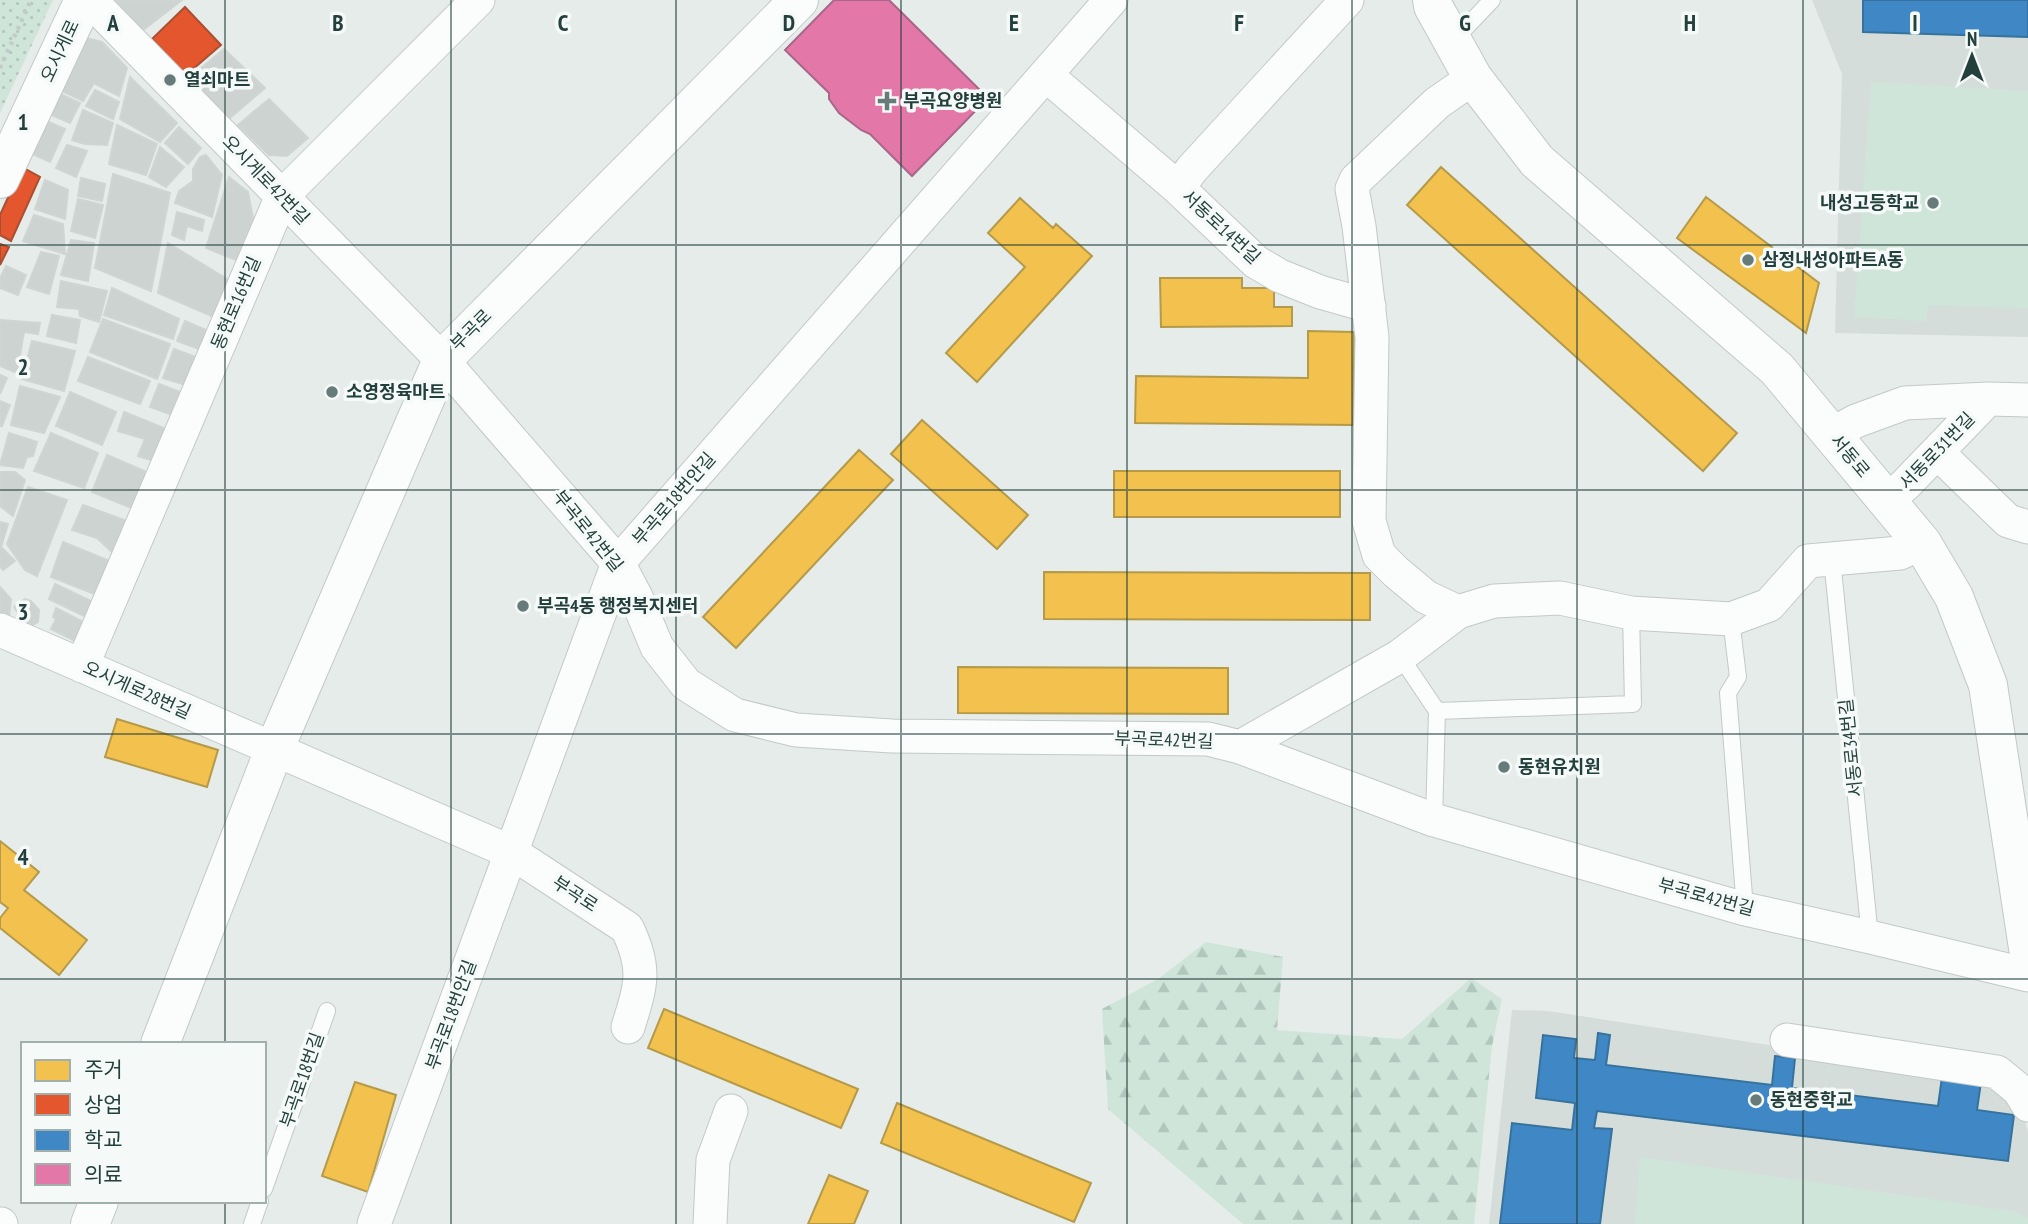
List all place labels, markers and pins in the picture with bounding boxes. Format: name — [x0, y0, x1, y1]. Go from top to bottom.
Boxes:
place label: 열쇠마트 — [184, 68, 250, 91]
marker: 열쇠마트 — [162, 72, 178, 88]
place label: 부곡요양병원 — [903, 89, 1002, 112]
marker: 부곡요양병원 — [877, 91, 897, 111]
place label: 내성고등학교 — [1820, 191, 1919, 214]
marker: 내성고등학교 — [1925, 195, 1941, 211]
place label: 삼정내성아파트A동 — [1762, 248, 1904, 271]
marker: 삼정내성아파트A동 — [1740, 252, 1756, 268]
place label: 소영정육마트 — [346, 380, 445, 403]
marker: 소영정육마트 — [324, 384, 340, 400]
place label: 부곡4동 행정복지센터 — [537, 594, 698, 617]
marker: 부곡4동 행정복지센터 — [515, 598, 531, 614]
place label: 동현유치원 — [1518, 755, 1601, 778]
marker: 동현유치원 — [1496, 759, 1512, 775]
place label: 동현중학교 — [1770, 1088, 1853, 1111]
marker: 동현중학교 — [1748, 1092, 1764, 1108]

